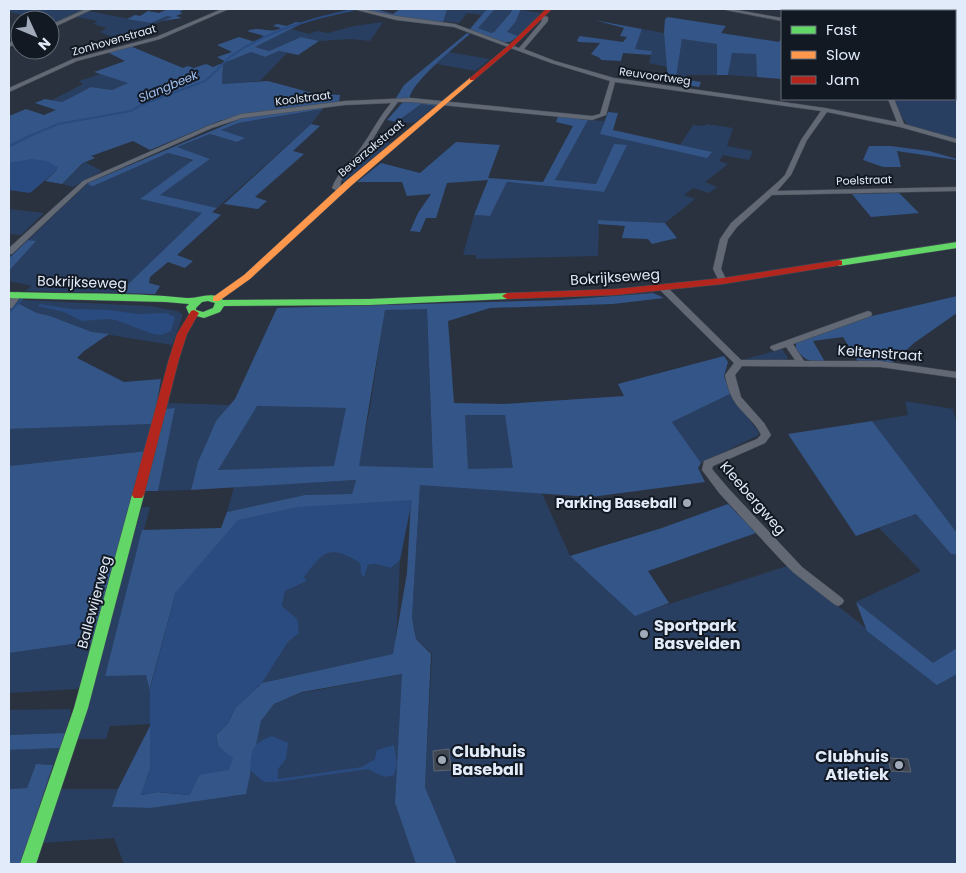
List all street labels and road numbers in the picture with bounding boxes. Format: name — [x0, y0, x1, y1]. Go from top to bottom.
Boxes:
street label: Zonhovenstraat — [70, 20, 158, 60]
street label: Reuvoortweg — [618, 63, 692, 89]
street label: Koolstraat — [274, 87, 332, 109]
street label: Beverzakstraat — [335, 116, 407, 180]
street label: Poelstraat — [836, 171, 892, 189]
street label: Bokrijkseweg — [570, 264, 660, 290]
street label: Bokrijkseweg — [37, 270, 127, 294]
street label: Keltenstraat — [837, 340, 923, 366]
street label: Kleebergweg — [715, 457, 791, 539]
street label: Ballewijerweg — [72, 553, 116, 651]

